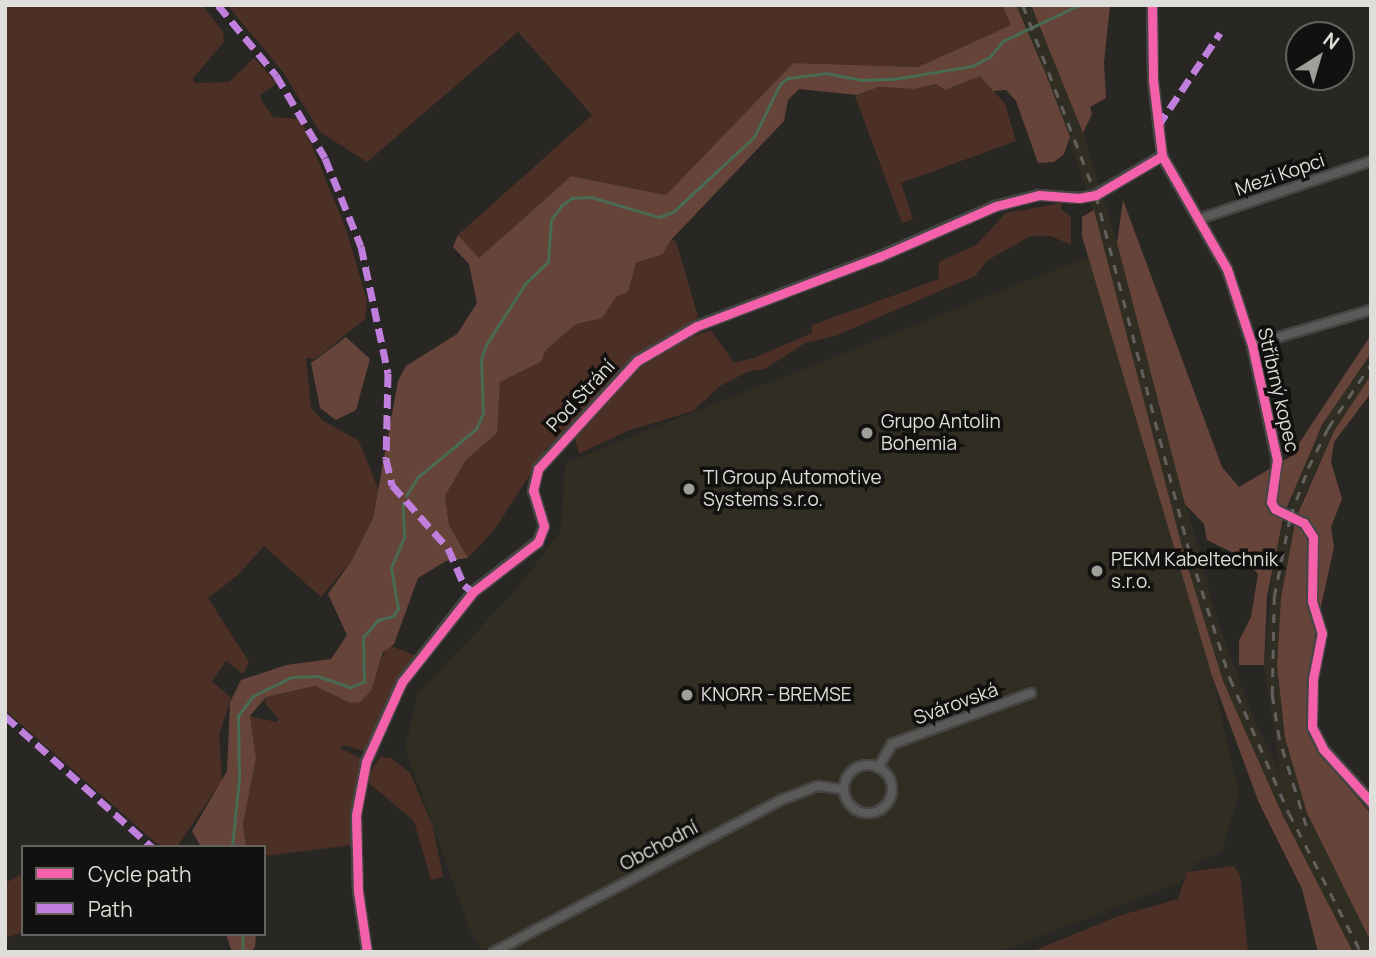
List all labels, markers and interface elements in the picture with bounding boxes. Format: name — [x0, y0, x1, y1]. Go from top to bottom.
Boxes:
north arrow — [1285, 21, 1355, 91]
text: N — [1318, 26, 1345, 55]
street label: Mezi Kopci — [1232, 149, 1328, 201]
street label: Stříbrný kopec — [1253, 326, 1303, 454]
street label: Pod Strání — [542, 355, 620, 437]
place label: Grupo Antolin Bohemia — [881, 411, 1001, 455]
marker: Grupo Antolin Bohemia — [859, 425, 875, 441]
place label: TI Group Automotive Systems s.r.o. — [703, 467, 882, 511]
marker: TI Group Automotive Systems s.r.o. — [681, 481, 697, 497]
place label: PEKM Kabeltechnik s.r.o. — [1111, 549, 1278, 593]
marker: PEKM Kabeltechnik s.r.o. — [1089, 563, 1105, 579]
street label: Svárovská — [911, 678, 1001, 730]
place label: KNORR - BREMSE — [701, 684, 852, 706]
marker: KNORR - BREMSE — [679, 687, 695, 703]
street label: Obchodní — [616, 816, 702, 876]
legend — [21, 845, 266, 936]
text: Cycle path — [88, 860, 191, 888]
text: Path — [88, 895, 133, 923]

